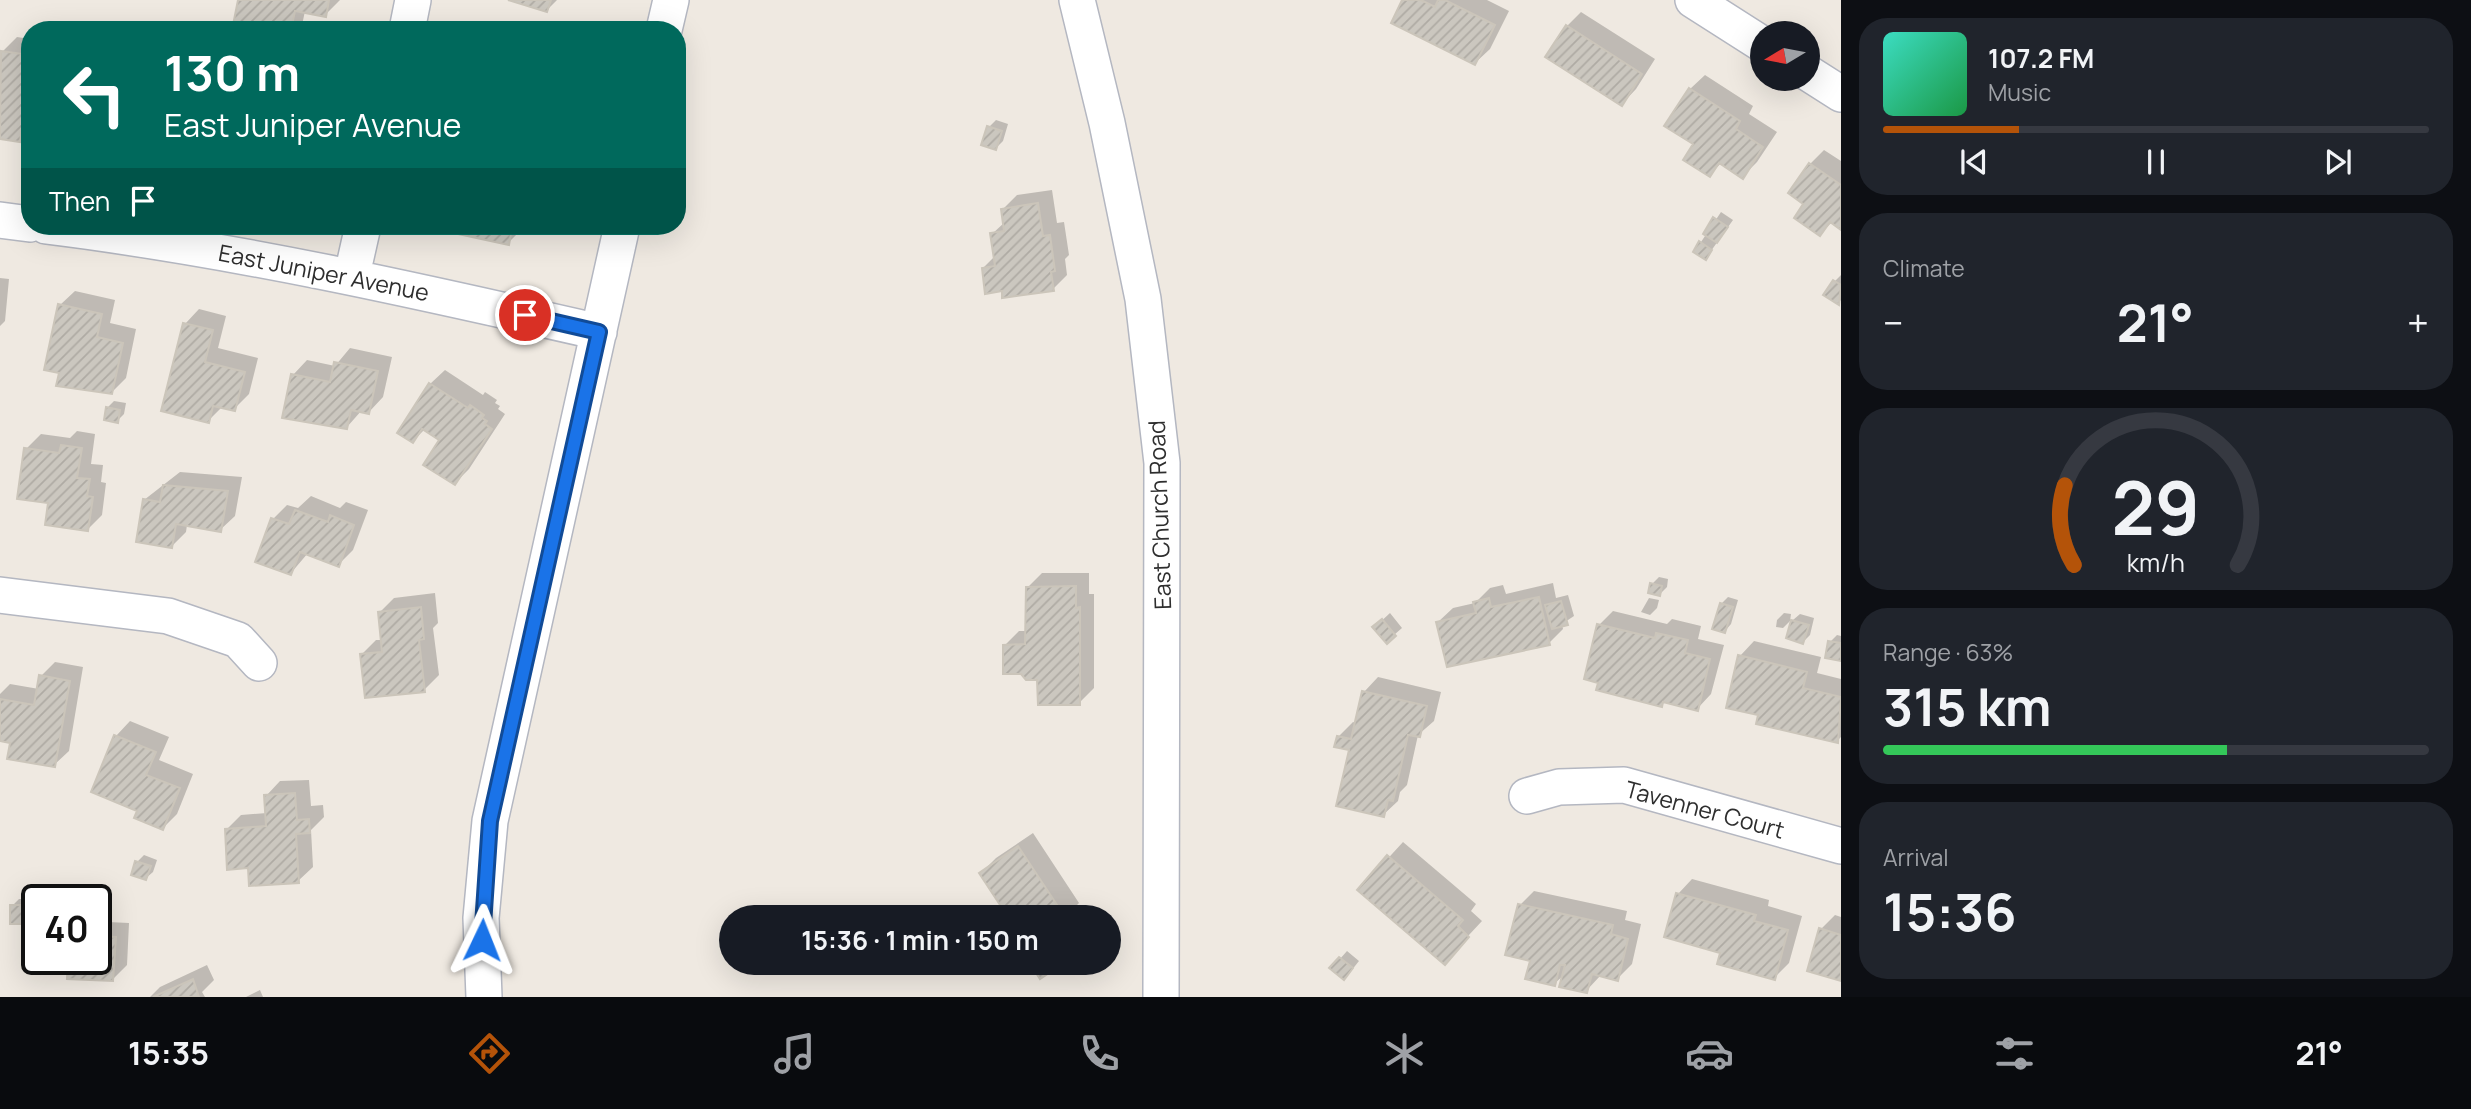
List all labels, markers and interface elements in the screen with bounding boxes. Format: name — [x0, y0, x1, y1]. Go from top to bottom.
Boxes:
north arrow — [1750, 21, 1820, 91]
map controls — [1750, 21, 1820, 91]
text: 130 m — [164, 39, 300, 106]
text: 107.2 FM — [1988, 40, 2094, 76]
icon: left — [49, 49, 140, 140]
text: Music — [1988, 76, 2051, 108]
text: East Juniper Avenue — [164, 103, 462, 147]
icon: previous — [1955, 143, 1993, 181]
icon: pause — [2137, 143, 2175, 181]
icon: next — [2319, 143, 2357, 181]
icon: arrive — [124, 182, 162, 220]
text: Then — [49, 183, 110, 219]
street label: East Juniper Avenue — [216, 236, 432, 308]
text: Climate — [1883, 252, 1965, 284]
pin — [495, 285, 555, 345]
text: 21° — [2117, 287, 2194, 358]
icon: arrive — [506, 296, 544, 334]
text: − — [1883, 296, 1904, 348]
text: + — [2407, 296, 2429, 348]
street label: East Church Road — [1140, 420, 1178, 610]
text: 29 — [2112, 457, 2200, 557]
text: km/h — [2127, 544, 2185, 579]
text: Range · 63% — [1883, 636, 2013, 668]
text: 315 km — [1883, 671, 2052, 742]
street label: Tavenner Court — [1622, 772, 1788, 846]
text: Arrival — [1883, 841, 1949, 873]
text: 15:36 — [1883, 876, 2017, 947]
speed limit sign: 40 — [21, 884, 112, 975]
position arrow — [445, 903, 519, 977]
text: 15:36 · 1 min · 150 m — [801, 922, 1039, 958]
icon: directions — [465, 1029, 514, 1078]
icon: music — [770, 1029, 819, 1078]
icon: phone — [1075, 1029, 1124, 1078]
icon: climate — [1380, 1029, 1429, 1078]
icon: car — [1685, 1029, 1734, 1078]
icon: filters — [1990, 1029, 2039, 1078]
text: 15:35 — [128, 1031, 209, 1075]
text: 21° — [2295, 1031, 2343, 1075]

